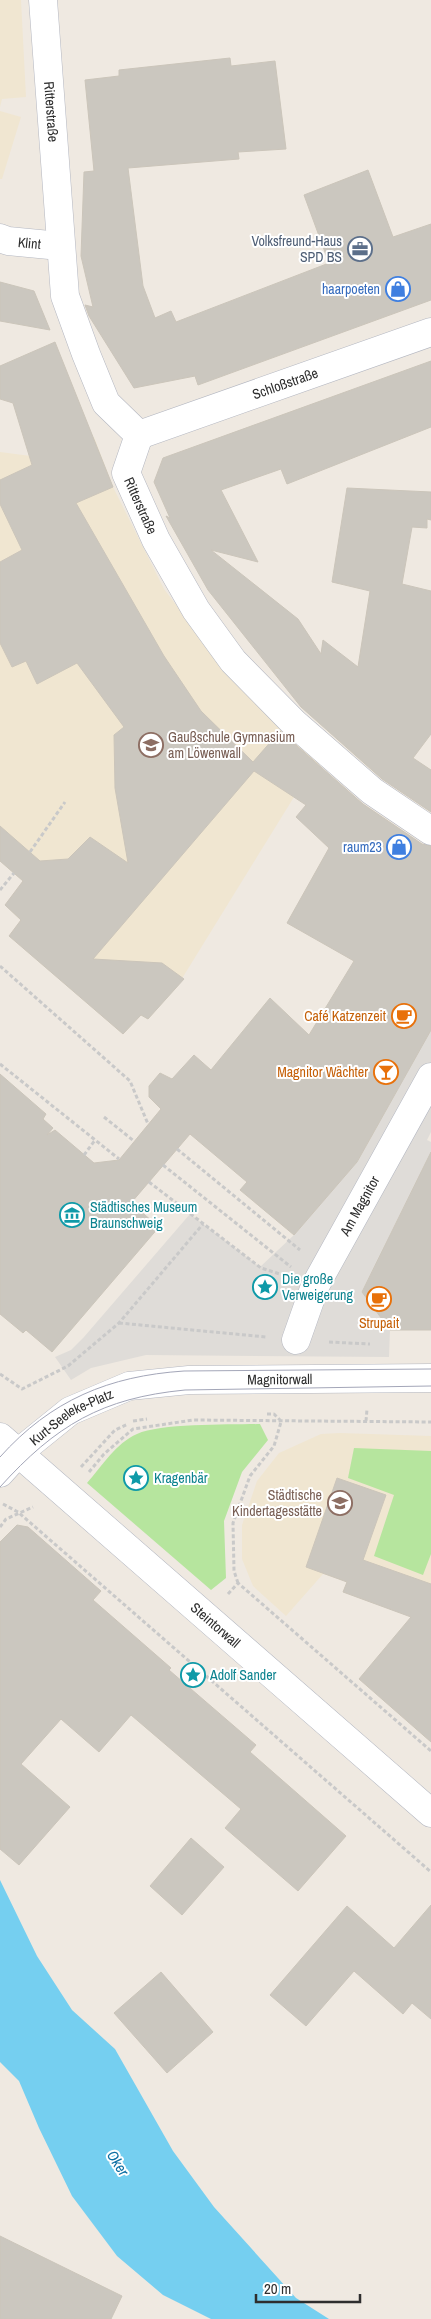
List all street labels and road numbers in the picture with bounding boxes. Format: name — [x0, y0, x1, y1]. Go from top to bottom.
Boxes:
street label: Ritterstraße — [40, 81, 63, 143]
street label: Klint — [17, 233, 42, 253]
street label: Schloßstraße — [250, 364, 320, 403]
street label: Ritterstraße — [120, 474, 161, 537]
street label: Am Magnitor — [335, 1172, 383, 1240]
street label: Magnitorwall — [247, 1370, 312, 1389]
street label: Kurt-Seeleke-Platz — [26, 1385, 116, 1449]
street label: Steintorwall — [187, 1598, 244, 1652]

